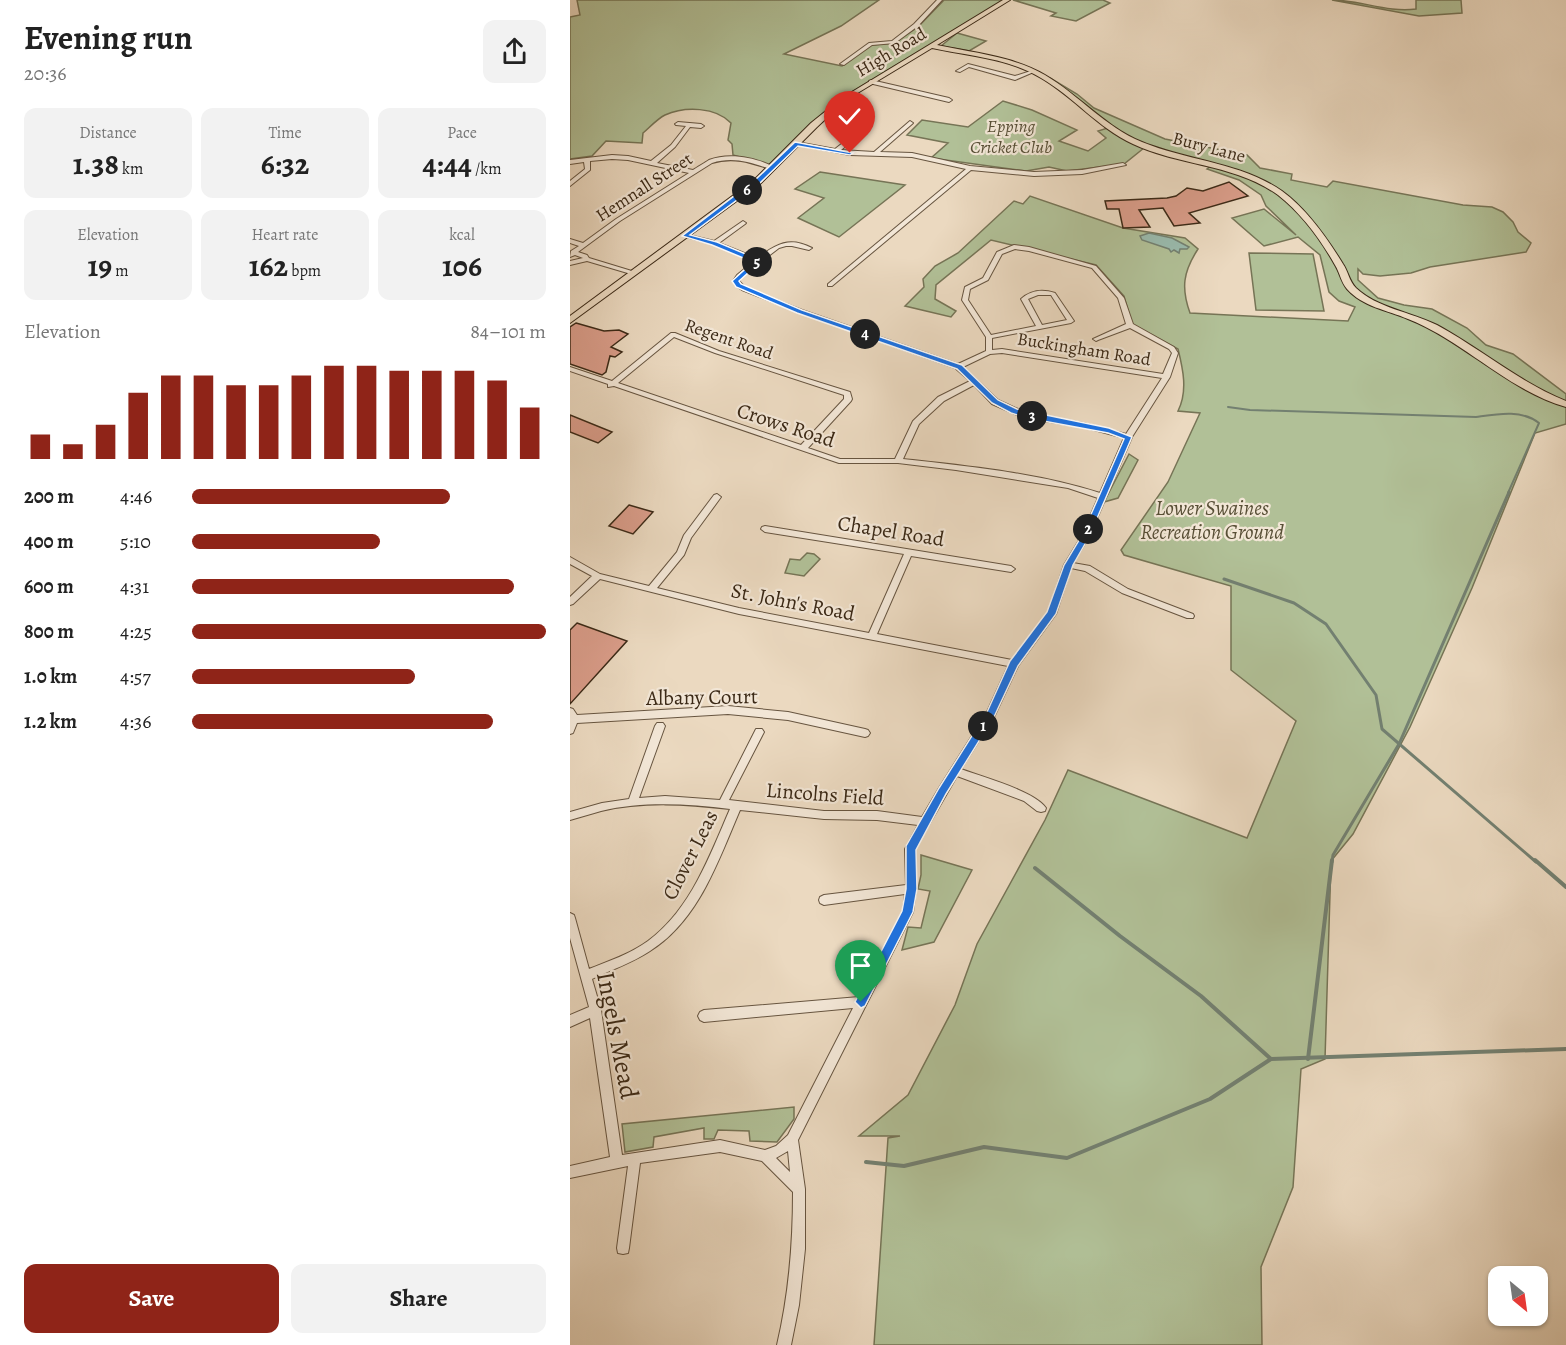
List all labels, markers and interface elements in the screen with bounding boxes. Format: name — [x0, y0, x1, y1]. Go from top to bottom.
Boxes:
text: Evening run — [24, 15, 193, 60]
button: share — [483, 20, 546, 83]
street label: High Road — [851, 21, 931, 82]
text: 20:36 — [24, 60, 66, 87]
pin — [824, 91, 875, 153]
icon: check — [833, 100, 866, 133]
park label: Epping Cricket Club — [970, 114, 1052, 159]
text: Distance — [79, 122, 137, 144]
text: Time — [268, 122, 302, 144]
text: Pace — [447, 122, 477, 144]
street label: Bury Lane — [1170, 126, 1248, 168]
text: 1.38 — [73, 144, 119, 184]
text: 6:32 — [261, 144, 309, 184]
text: 4:44 — [422, 144, 472, 184]
street label: Hemnall Street — [591, 147, 697, 227]
text: km — [119, 158, 143, 180]
text: /km — [472, 158, 502, 180]
pin: 6 — [732, 175, 762, 205]
text: 6 — [743, 179, 751, 201]
text: Elevation — [77, 224, 139, 246]
text: Heart rate — [252, 224, 318, 246]
text: kcal — [449, 224, 475, 246]
text: 19 — [87, 246, 112, 286]
text: 162 — [249, 246, 288, 286]
text: 106 — [442, 246, 482, 286]
pin: 5 — [742, 247, 772, 277]
text: 5 — [754, 251, 760, 273]
text: m — [112, 260, 129, 282]
text: bpm — [288, 260, 321, 282]
street label: Regent Road — [681, 313, 777, 365]
text: Elevation — [24, 318, 101, 345]
text: 84–101 m — [470, 318, 546, 345]
pin: 4 — [850, 319, 880, 349]
text: 4 — [861, 323, 869, 345]
street label: Buckingham Road — [1015, 327, 1153, 371]
street label: Crows Road — [733, 396, 839, 454]
pin: 3 — [1017, 401, 1047, 431]
text: 3 — [1029, 405, 1035, 427]
text: 200 m — [24, 483, 74, 510]
text: 4:46 — [120, 483, 152, 510]
park label: Lower Swaines Recreation Ground — [1140, 494, 1284, 546]
street label: Chapel Road — [836, 509, 947, 553]
pin: 2 — [1073, 514, 1103, 544]
text: 2 — [1084, 518, 1092, 540]
text: 400 m — [24, 528, 74, 555]
text: 5:10 — [120, 528, 151, 555]
text: 600 m — [24, 573, 74, 600]
text: 4:31 — [120, 573, 149, 600]
street label: St. John's Road — [729, 576, 858, 628]
text: 800 m — [24, 618, 74, 645]
text: 4:25 — [120, 618, 152, 645]
text: 1.0 km — [24, 663, 77, 690]
text: 4:57 — [120, 663, 151, 690]
street label: Albany Court — [645, 682, 758, 712]
text: 1.2 km — [24, 708, 77, 735]
text: 4:36 — [120, 708, 151, 735]
pin: 1 — [968, 711, 998, 741]
text: 1 — [980, 715, 986, 737]
street label: Lincolns Field — [765, 776, 886, 812]
street label: Clover Leas — [655, 805, 725, 905]
pin — [835, 940, 886, 1002]
icon: arrive — [844, 949, 877, 982]
street label: Ingels Mead — [588, 968, 647, 1102]
button: Save — [24, 1264, 279, 1333]
button: Share — [291, 1264, 546, 1333]
north arrow — [1488, 1266, 1548, 1326]
map controls — [1488, 1266, 1548, 1326]

